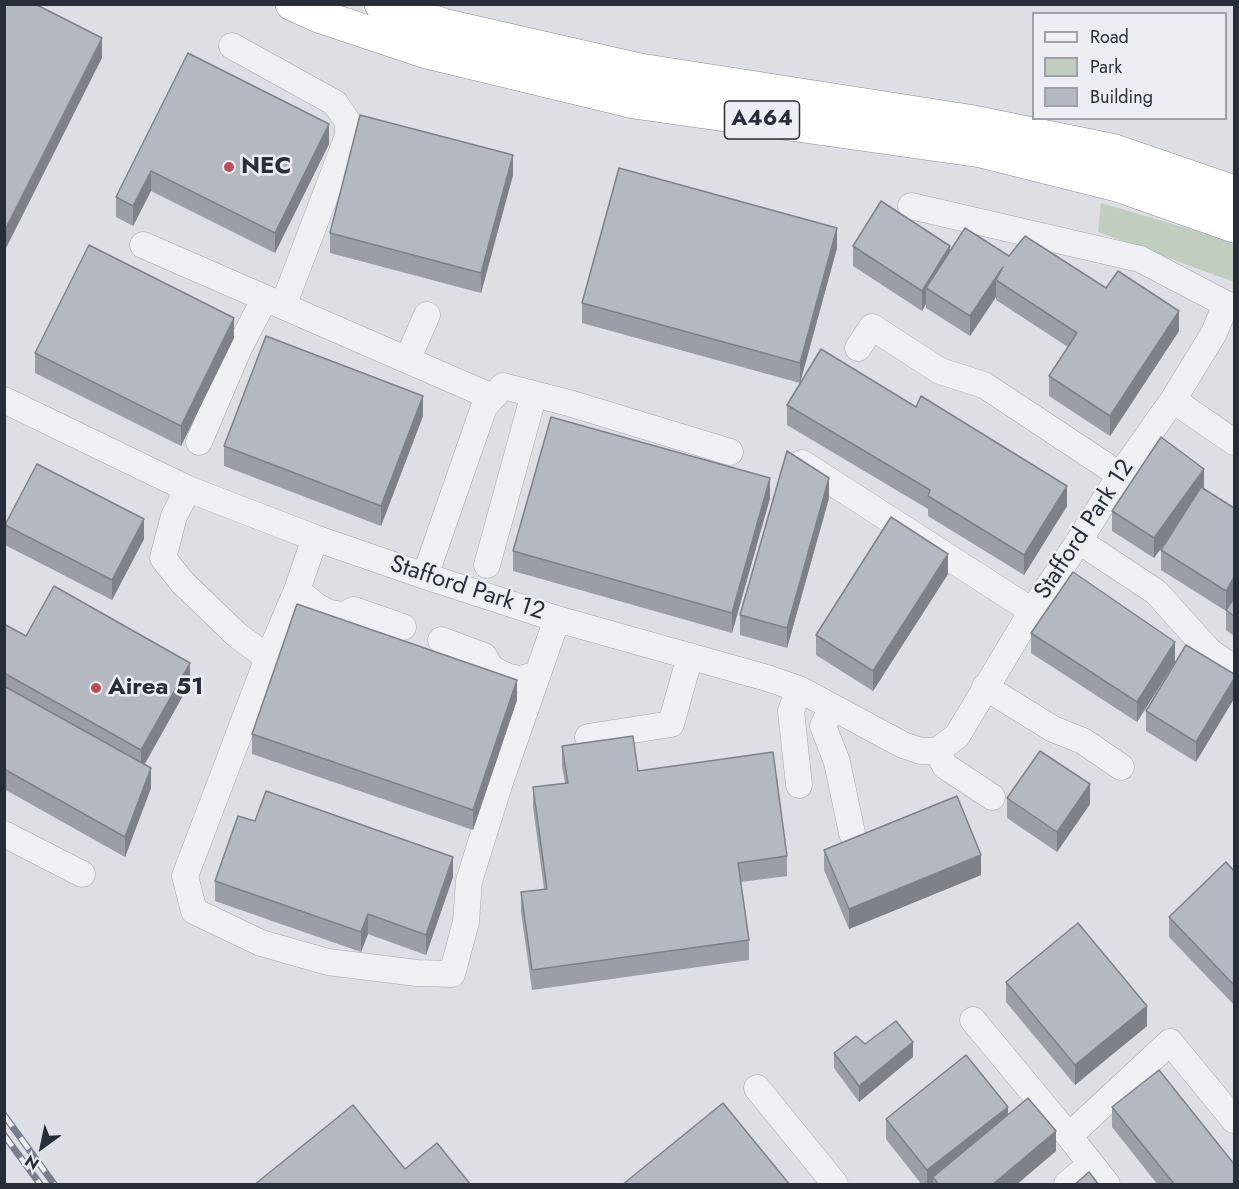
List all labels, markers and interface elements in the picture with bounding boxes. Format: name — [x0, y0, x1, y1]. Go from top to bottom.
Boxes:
legend — [1032, 12, 1227, 120]
text: Road — [1090, 24, 1129, 50]
text: Park — [1090, 54, 1122, 80]
text: Building — [1090, 84, 1153, 110]
road number: A464 — [724, 101, 800, 139]
place label: NEC — [241, 153, 291, 181]
marker: NEC — [222, 160, 236, 174]
street label: Stafford Park 12 — [1029, 455, 1141, 605]
street label: Stafford Park 12 — [386, 550, 548, 628]
place label: Airea 51 — [108, 674, 203, 702]
marker: Airea 51 — [89, 681, 103, 695]
north arrow — [12, 1117, 72, 1177]
text: N — [20, 1149, 44, 1176]

